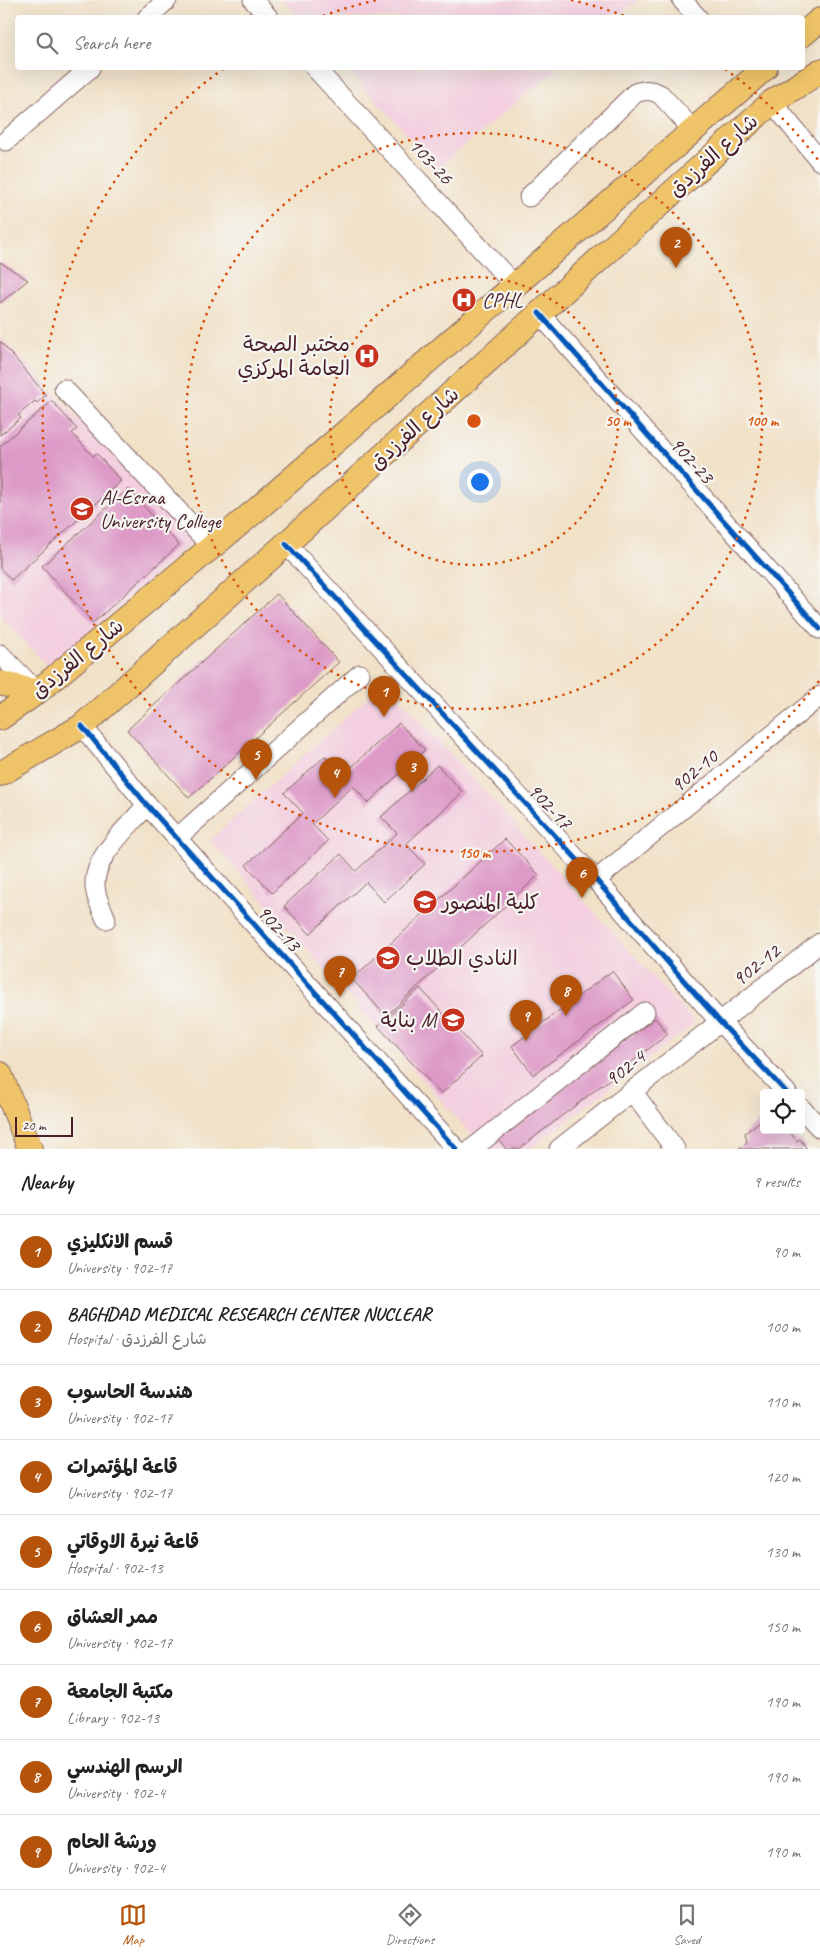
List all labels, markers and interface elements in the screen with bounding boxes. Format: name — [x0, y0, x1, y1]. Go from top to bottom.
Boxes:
search box — [15, 15, 805, 70]
icon: search — [33, 29, 61, 57]
text: Search here — [73, 31, 150, 55]
street label: شارع الفرزدق — [663, 108, 765, 204]
street label: 103-26 — [403, 132, 459, 190]
pin: 2 — [660, 227, 692, 268]
hospital icon: CPHL — [451, 287, 477, 313]
place label: CPHL — [482, 287, 523, 313]
place label: مختبر الصحة العامة المركزي — [237, 331, 350, 383]
hospital icon: مختبر الصحة العامة المركزي — [354, 343, 380, 369]
street label: شارع الفرزدق — [364, 381, 466, 477]
centre of rings — [465, 412, 483, 430]
text: 50 m — [605, 412, 632, 431]
text: 100 m — [746, 412, 780, 431]
street label: 902-23 — [664, 431, 721, 490]
your location — [467, 469, 493, 495]
place label: Al-Esraa University College — [100, 484, 222, 534]
school or university icon: Al-Esraa University College — [69, 496, 95, 522]
street label: شارع الفرزدق — [25, 613, 130, 705]
pin: 1 — [368, 676, 400, 717]
pin: 5 — [240, 739, 272, 780]
street label: 902-10 — [665, 743, 724, 798]
pin: 3 — [396, 751, 428, 792]
pin: 4 — [319, 757, 351, 798]
street label: 902-17 — [522, 777, 579, 836]
text: 150 m — [458, 844, 492, 863]
pin: 6 — [566, 857, 598, 898]
school or university icon: كلية المنصور — [412, 889, 438, 915]
place label: كلية المنصور — [440, 889, 539, 915]
street label: 902-13 — [251, 899, 308, 958]
street label: 902-12 — [727, 937, 787, 992]
school or university icon: النادي الطلاب — [375, 945, 401, 971]
place label: النادي الطلاب — [406, 945, 518, 973]
pin: 7 — [324, 956, 356, 997]
pin: 8 — [550, 975, 582, 1016]
pin: 9 — [510, 1000, 542, 1041]
place label: بناية M — [380, 1007, 438, 1033]
school or university icon: بناية M — [440, 1007, 466, 1033]
street label: 902-4 — [599, 1042, 653, 1092]
map controls — [760, 1089, 805, 1134]
button: locate — [760, 1089, 805, 1134]
scale bar — [15, 1114, 72, 1137]
text: 20 m — [22, 1117, 46, 1134]
text: Nearby — [20, 1169, 73, 1195]
text: 9 results — [753, 1172, 800, 1192]
text: قسم الانكليزي — [67, 1230, 173, 1254]
text: 1 — [32, 1242, 40, 1262]
text: 90 m — [773, 1242, 800, 1262]
text: University · 902-17 — [67, 1258, 172, 1278]
text: BAGHDAD MEDICAL RESEARCH CENTER NUCLEAR — [67, 1302, 431, 1326]
text: 2 — [32, 1317, 40, 1337]
text: 100 m — [766, 1317, 800, 1337]
text: Hospital · شارع الفرزدق — [67, 1329, 207, 1349]
text: هندسة الحاسوب — [67, 1380, 193, 1404]
text: 3 — [32, 1392, 40, 1412]
text: 110 m — [766, 1392, 800, 1412]
text: University · 902-17 — [67, 1408, 172, 1428]
text: قاعة المؤتمرات — [67, 1455, 178, 1479]
text: 4 — [32, 1467, 40, 1487]
text: 120 m — [766, 1467, 800, 1487]
text: University · 902-17 — [67, 1483, 172, 1503]
text: قاعة نيرة الاوقاتي — [67, 1530, 199, 1554]
text: 5 — [33, 1542, 39, 1562]
text: 130 m — [766, 1542, 800, 1562]
text: Hospital · 902-13 — [67, 1558, 163, 1578]
text: ممر العشاق — [67, 1605, 158, 1629]
text: 6 — [32, 1617, 40, 1637]
text: 150 m — [766, 1617, 800, 1637]
text: University · 902-17 — [67, 1633, 172, 1653]
text: مكتبة الجامعة — [67, 1680, 173, 1704]
text: 7 — [32, 1692, 40, 1712]
text: 190 m — [766, 1692, 800, 1712]
text: Library · 902-13 — [67, 1708, 159, 1728]
text: الرسم الهندسي — [67, 1755, 183, 1779]
text: 8 — [32, 1767, 40, 1787]
text: 190 m — [766, 1767, 800, 1787]
text: University · 902-4 — [67, 1783, 165, 1803]
text: ورشة الحام — [67, 1830, 157, 1854]
text: 9 — [32, 1842, 40, 1862]
text: 190 m — [766, 1842, 800, 1862]
text: University · 902-4 — [67, 1858, 165, 1878]
tab: Map — [119, 1901, 147, 1948]
tab: Directions — [386, 1901, 434, 1948]
tab: Saved — [673, 1901, 701, 1948]

